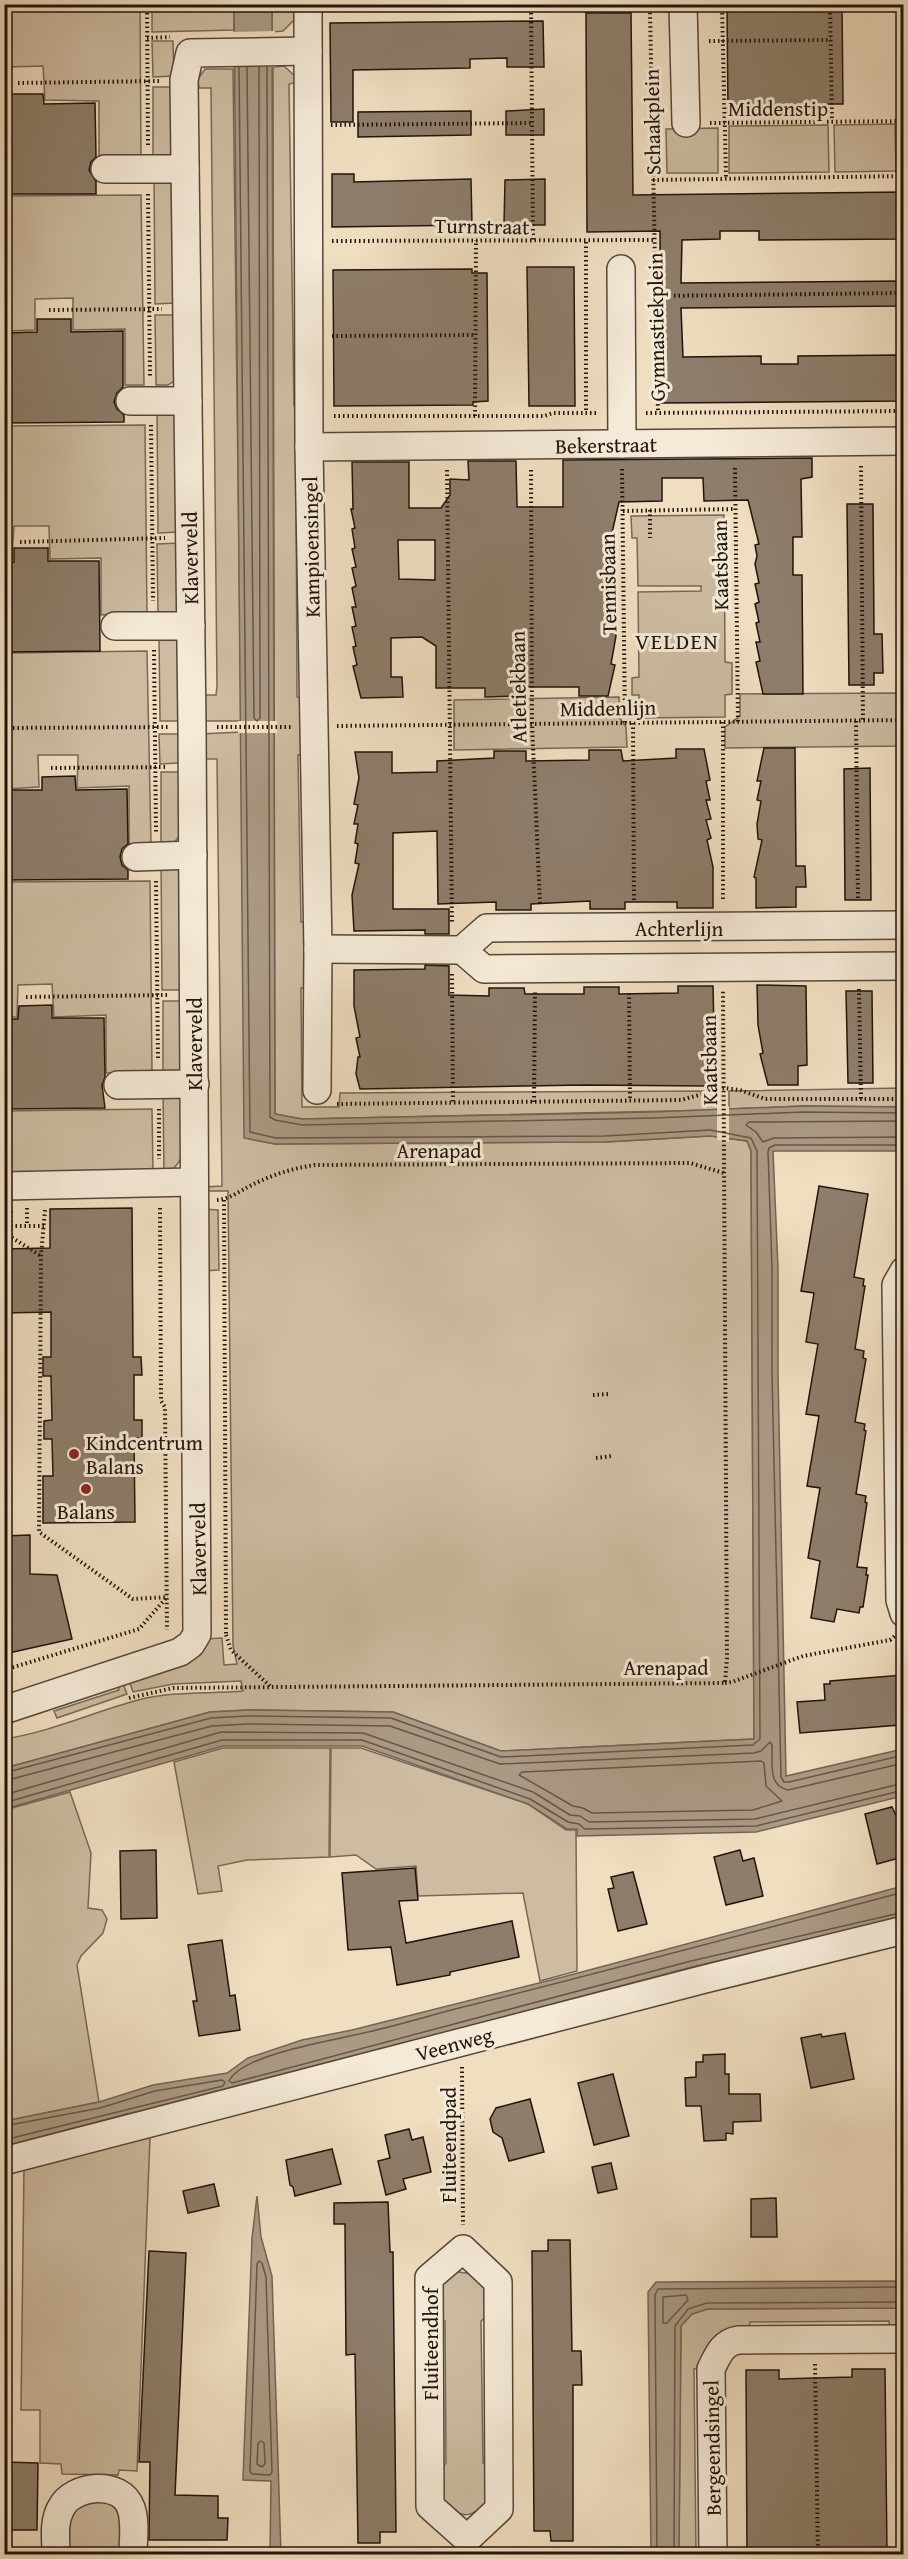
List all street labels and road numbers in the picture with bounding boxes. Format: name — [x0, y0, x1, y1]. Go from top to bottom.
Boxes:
street label: Schaakplein — [636, 68, 668, 175]
street label: Middenstip — [728, 93, 828, 124]
street label: Turnstraat — [434, 210, 530, 242]
street label: Gymnastiekplein — [639, 252, 673, 402]
street label: Bekerstraat — [555, 429, 658, 461]
street label: Kampioensingel — [294, 476, 328, 618]
street label: Klaverveld — [174, 510, 206, 605]
street label: Kaatsbaan — [704, 519, 736, 611]
street label: Tennisbaan — [592, 533, 624, 635]
street label: Atletiekbaan — [502, 630, 534, 743]
street label: Middenlijn — [560, 692, 657, 724]
street label: Achterlijn — [635, 913, 724, 944]
street label: Klaverveld — [179, 997, 210, 1091]
street label: Kaatsbaan — [693, 1014, 725, 1106]
street label: Arenapad — [396, 1135, 482, 1166]
street label: Klaverveld — [182, 1501, 214, 1596]
street label: Arenapad — [623, 1652, 709, 1683]
street label: Veenweg — [412, 2019, 497, 2069]
street label: Fluiteendpad — [433, 2086, 464, 2203]
street label: Fluiteendhof — [415, 2285, 446, 2400]
street label: Bergeendsingel — [695, 2380, 729, 2516]

